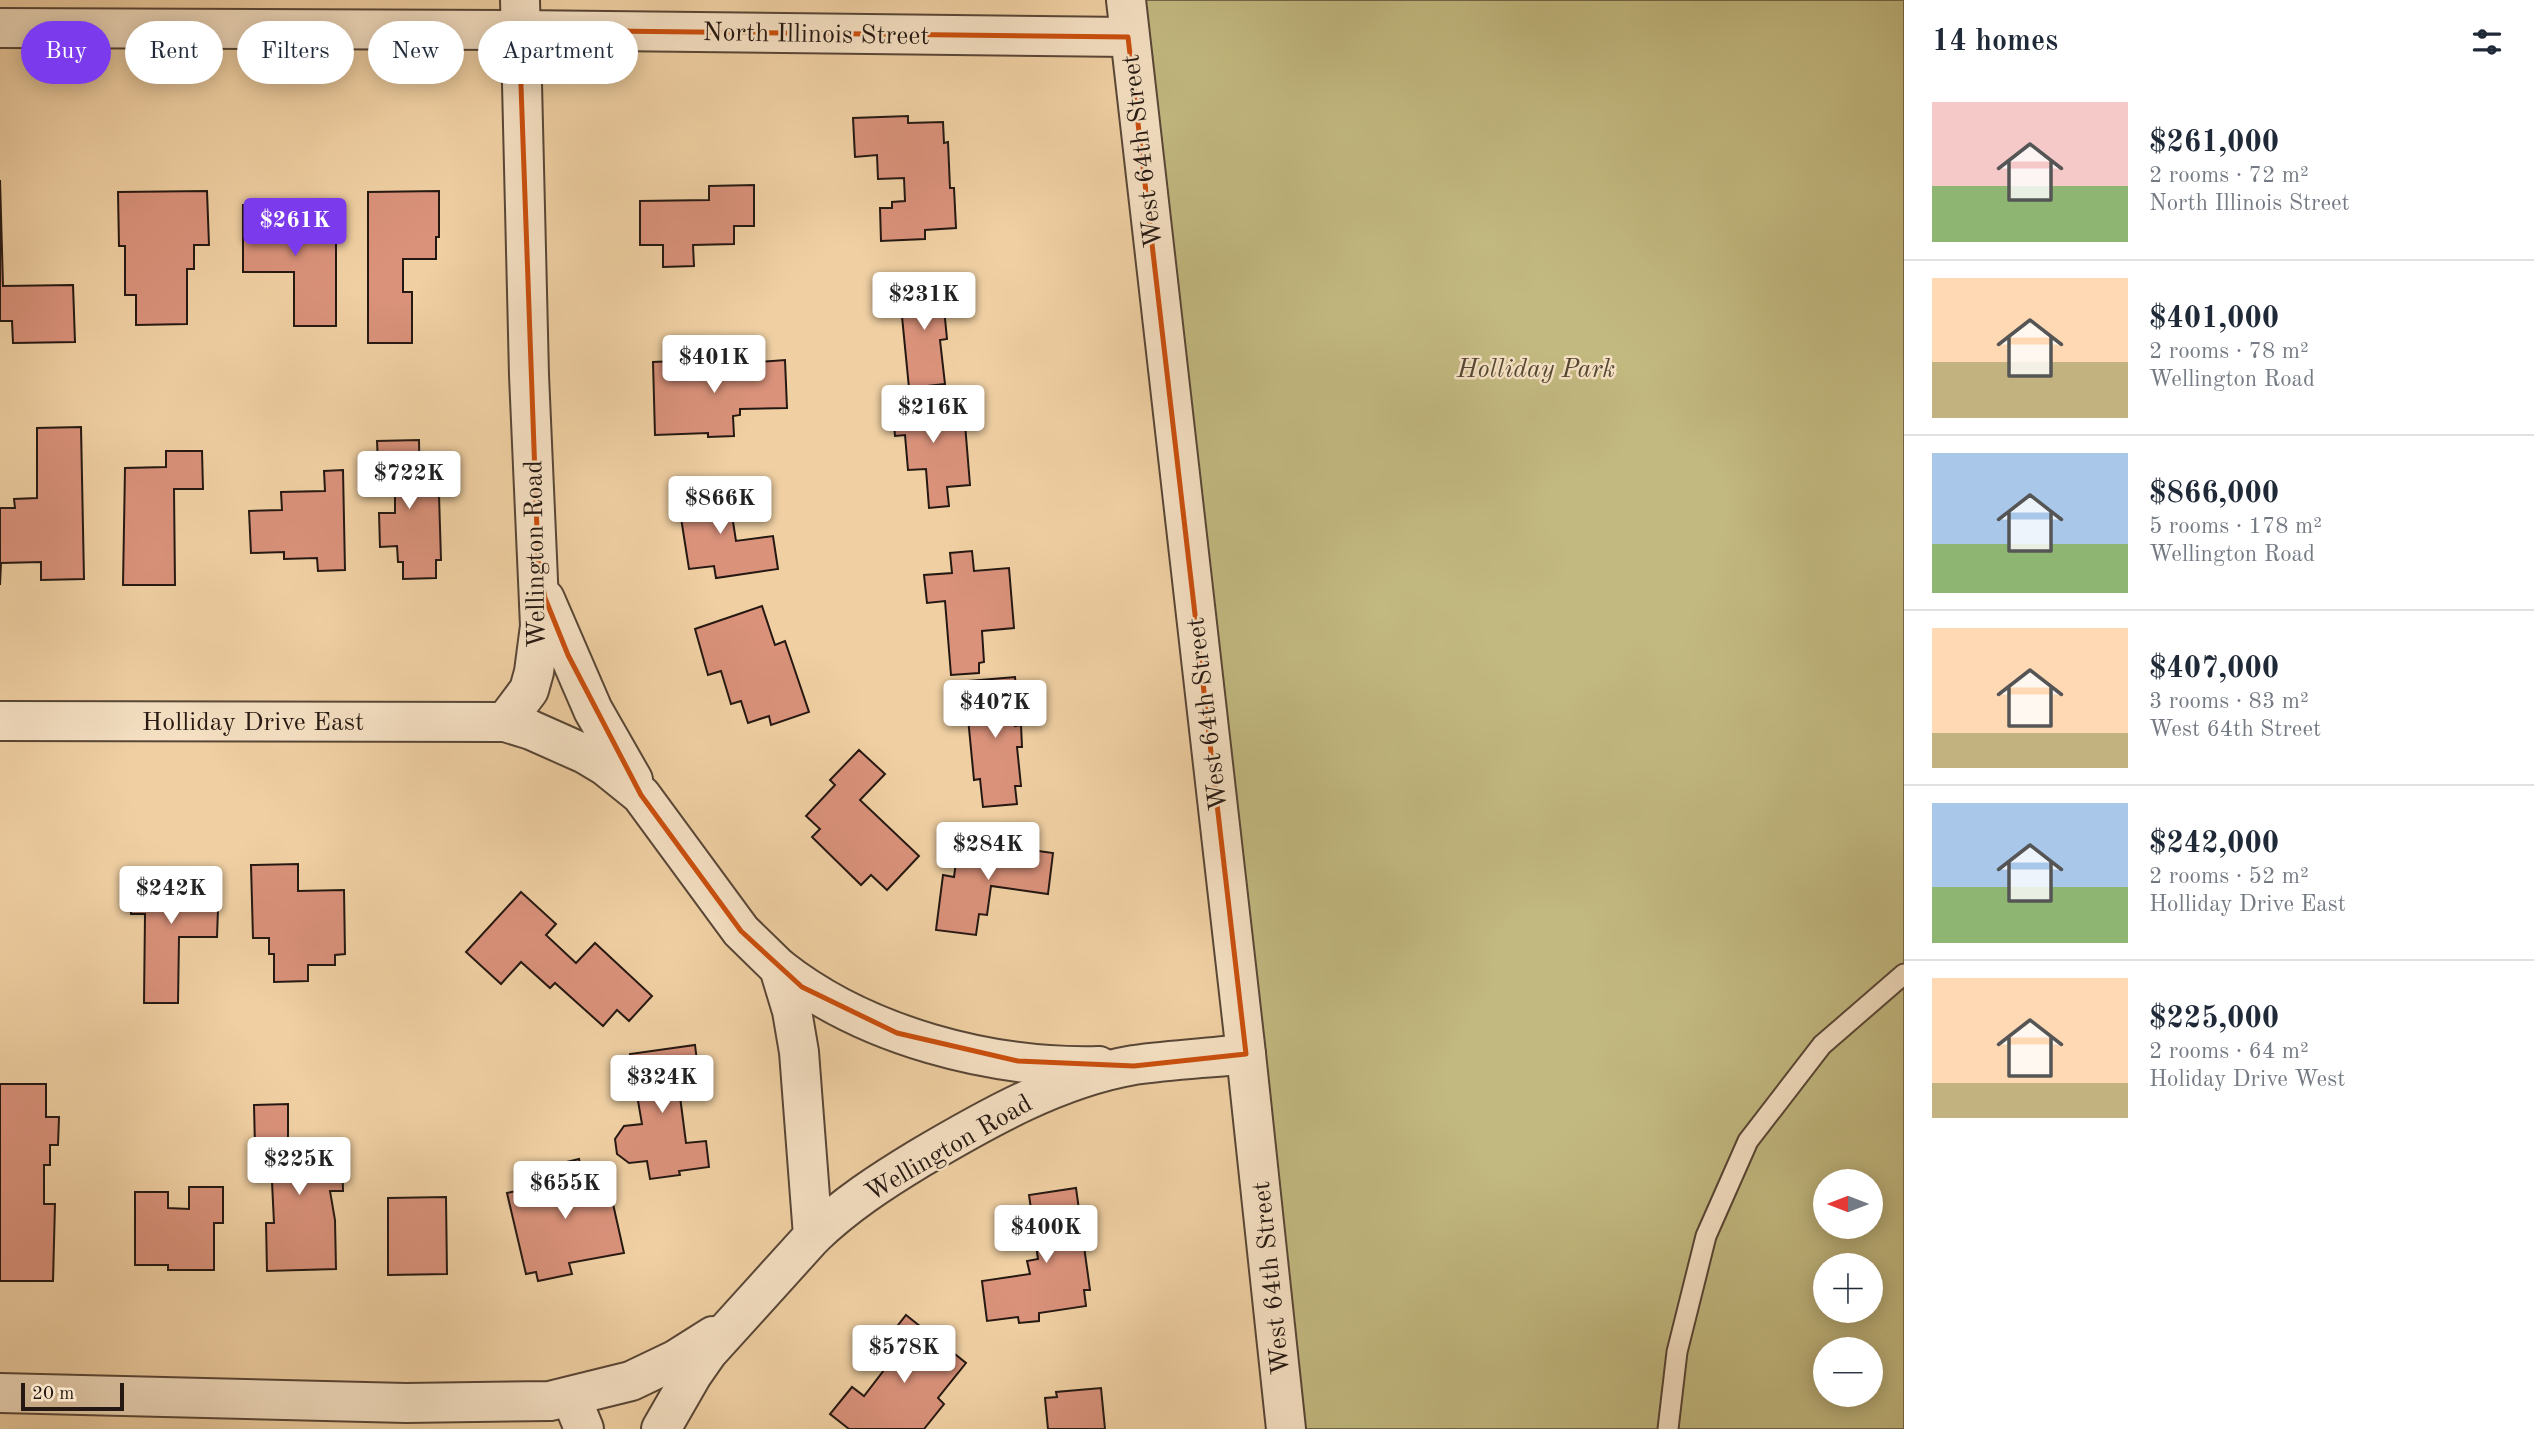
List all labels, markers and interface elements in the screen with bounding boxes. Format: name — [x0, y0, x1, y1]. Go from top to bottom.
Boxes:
street label: North Illinois Street — [702, 20, 930, 50]
chip: Buy — [21, 21, 111, 84]
chip: Rent — [125, 21, 223, 84]
chip: Filters — [237, 21, 354, 84]
chip: New — [368, 21, 464, 84]
chip: Apartment — [478, 21, 638, 84]
icon: filters — [2468, 23, 2506, 61]
text: 14 homes — [1932, 27, 2058, 57]
street label: West 64th Street — [1118, 53, 1168, 249]
text: $261,000 — [2149, 128, 2279, 158]
icon: home — [1988, 130, 2072, 214]
text: 2 rooms · 72 m² — [2149, 164, 2309, 187]
text: North Illinois Street — [2149, 192, 2350, 215]
pin: $261K — [246, 198, 344, 258]
text: $261K — [259, 209, 331, 232]
pin: $231K — [875, 272, 973, 332]
text: $231K — [888, 283, 960, 306]
text: $401,000 — [2149, 304, 2279, 334]
icon: home — [1988, 306, 2072, 390]
pin: $401K — [665, 336, 763, 395]
text: 2 rooms · 78 m² — [2149, 340, 2309, 363]
text: $401K — [678, 346, 750, 369]
park label: Holliday Park — [1456, 357, 1615, 383]
text: Wellington Road — [2149, 368, 2315, 391]
pin: $216K — [884, 386, 982, 445]
text: $216K — [897, 396, 969, 419]
pin: $722K — [360, 452, 458, 511]
street label: Wellington Road — [521, 460, 551, 648]
text: $722K — [373, 462, 445, 485]
pin: $866K — [671, 476, 769, 536]
text: $866,000 — [2149, 479, 2279, 509]
icon: home — [1988, 481, 2072, 565]
text: $866K — [684, 487, 756, 510]
text: 5 rooms · 178 m² — [2149, 515, 2322, 538]
text: Wellington Road — [2149, 543, 2315, 566]
street label: West 64th Street — [1183, 616, 1233, 812]
text: $407,000 — [2149, 654, 2279, 684]
icon: home — [1988, 656, 2072, 740]
pin: $407K — [946, 680, 1044, 740]
text: 3 rooms · 83 m² — [2149, 690, 2309, 713]
text: $407K — [959, 691, 1031, 714]
street label: Holliday Drive East — [142, 710, 364, 736]
text: West 64th Street — [2149, 718, 2321, 741]
pin: $284K — [939, 822, 1037, 882]
text: $242,000 — [2149, 829, 2279, 859]
icon: home — [1988, 831, 2072, 915]
text: $284K — [952, 833, 1024, 856]
text: 2 rooms · 52 m² — [2149, 865, 2309, 888]
pin: $242K — [122, 866, 220, 926]
text: $242K — [135, 877, 207, 900]
text: Holliday Drive East — [2149, 893, 2346, 916]
text: $225,000 — [2149, 1004, 2279, 1034]
icon: home — [1988, 1006, 2072, 1090]
text: 2 rooms · 64 m² — [2149, 1040, 2309, 1063]
pin: $324K — [613, 1056, 711, 1115]
text: $324K — [626, 1066, 698, 1089]
text: Holiday Drive West — [2149, 1068, 2345, 1091]
street label: Wellington Road — [861, 1091, 1037, 1207]
pin: $225K — [250, 1138, 348, 1197]
text: $225K — [263, 1148, 335, 1171]
pin: $655K — [516, 1162, 614, 1221]
north arrow — [1813, 1169, 1883, 1239]
map controls — [1813, 1169, 1883, 1407]
text: $655K — [529, 1172, 601, 1195]
street label: West 64th Street — [1249, 1180, 1295, 1376]
pin: $400K — [997, 1206, 1095, 1265]
text: $400K — [1010, 1216, 1082, 1239]
button: + — [1813, 1253, 1883, 1323]
pin: $578K — [855, 1326, 953, 1385]
text: $578K — [868, 1336, 940, 1359]
button: − — [1813, 1337, 1883, 1407]
scale bar — [21, 1380, 124, 1412]
text: 20 m — [32, 1385, 74, 1404]

